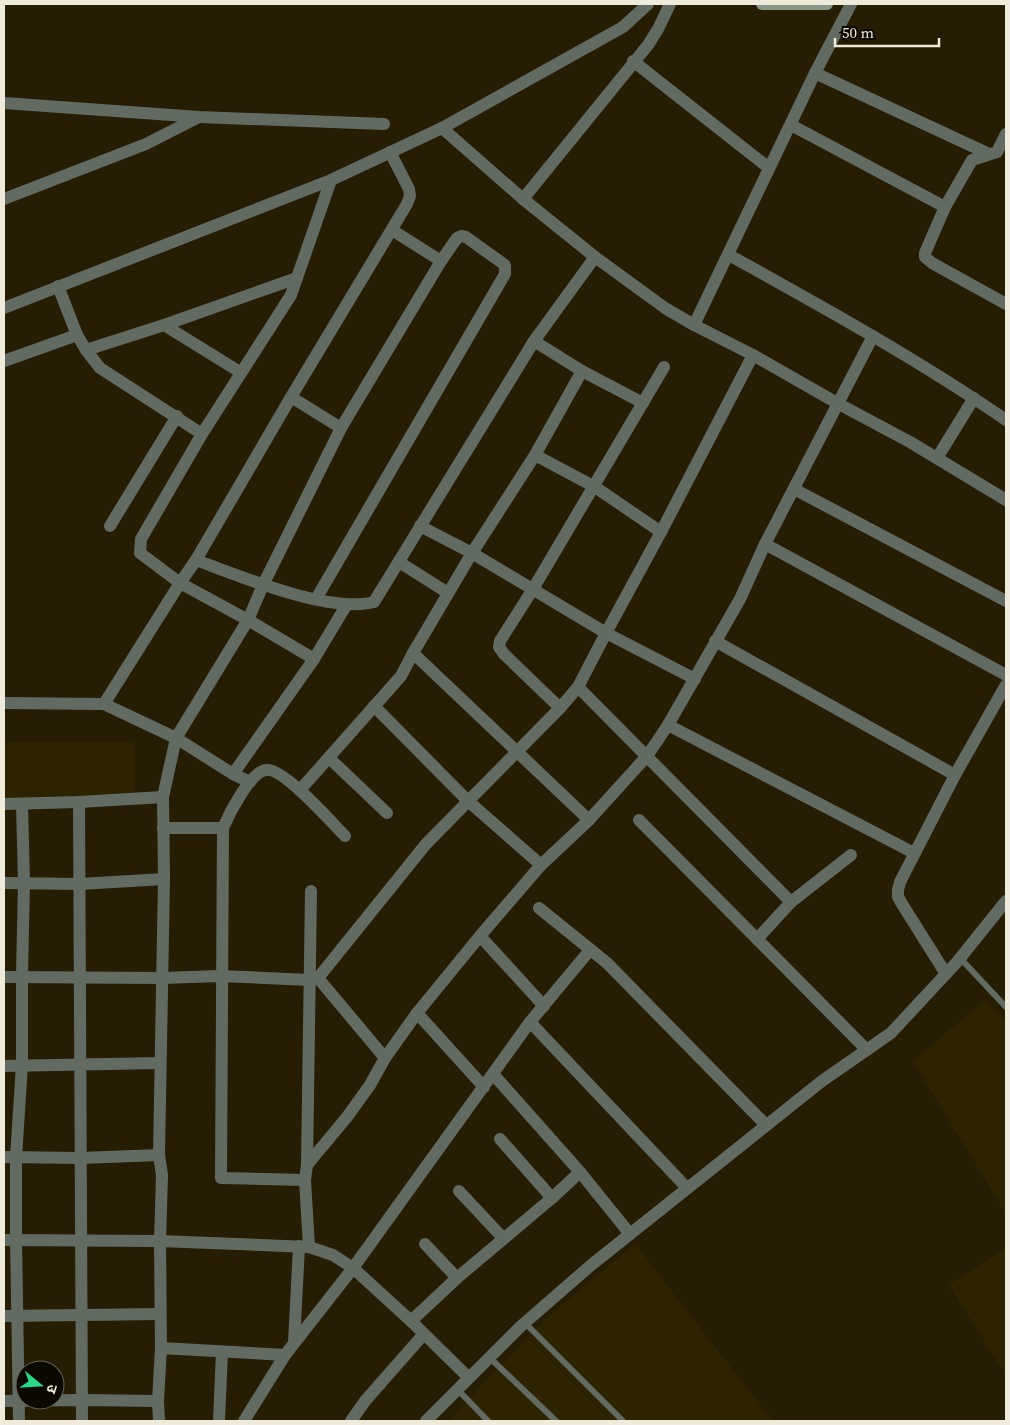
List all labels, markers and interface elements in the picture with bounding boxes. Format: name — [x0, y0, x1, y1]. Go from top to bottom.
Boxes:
scale bar — [835, 15, 939, 47]
text: 50 m — [842, 22, 874, 43]
north arrow — [15, 1360, 65, 1410]
text: उ — [41, 1382, 63, 1397]

